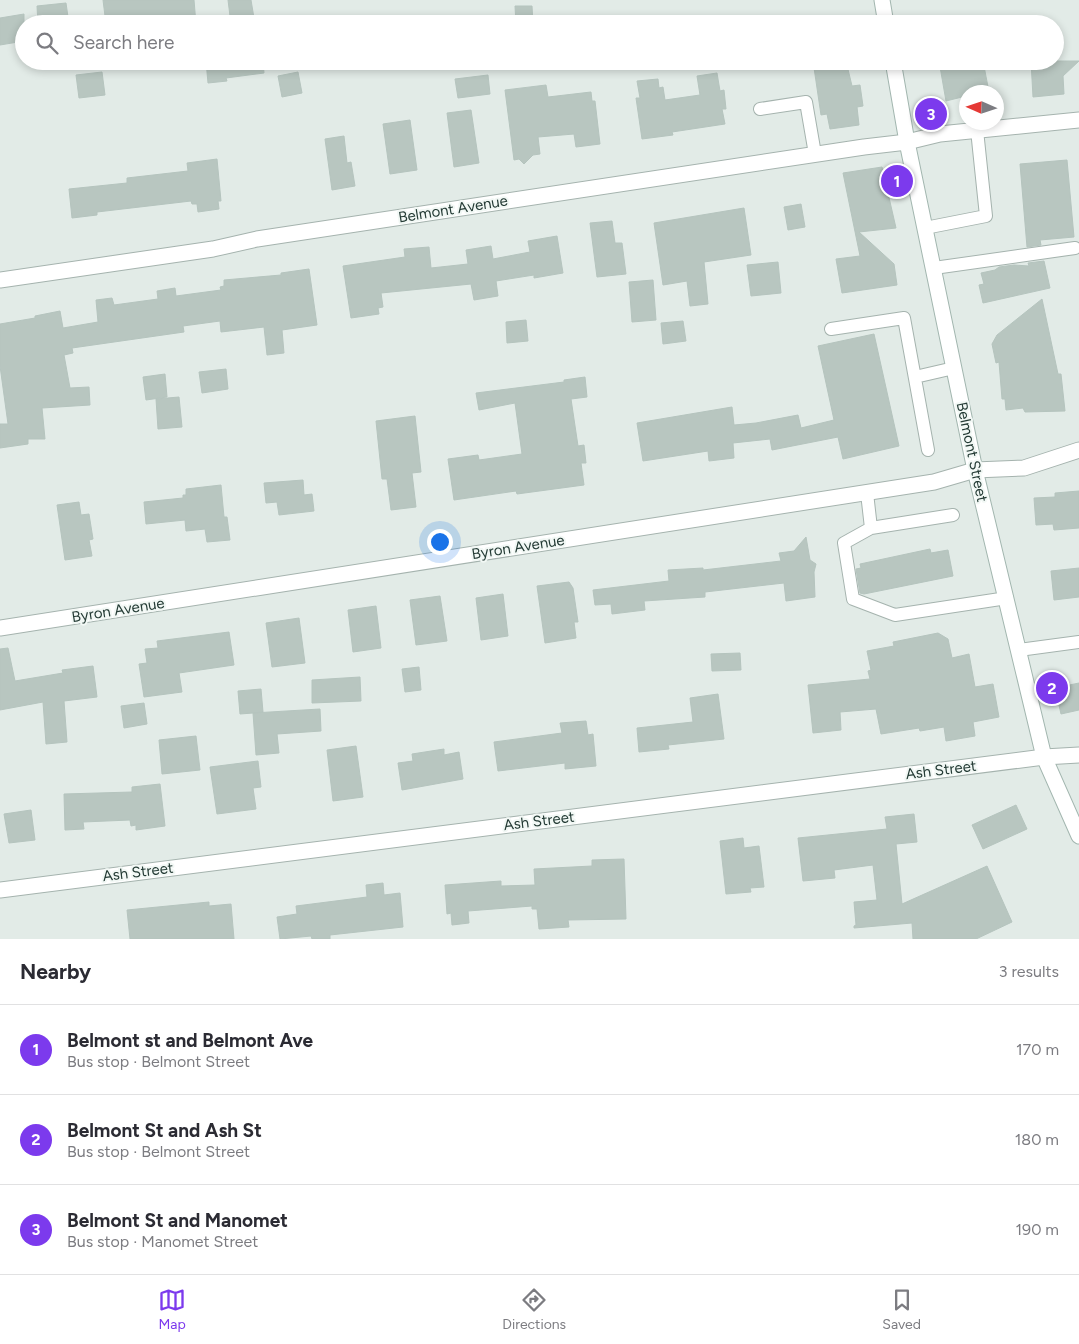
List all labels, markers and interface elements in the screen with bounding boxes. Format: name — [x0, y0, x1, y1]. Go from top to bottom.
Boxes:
search box — [15, 15, 1064, 70]
icon: search — [33, 29, 61, 57]
text: Search here — [73, 31, 175, 54]
north arrow — [959, 85, 1004, 130]
pin: 3 — [915, 95, 947, 133]
pin: 1 — [881, 162, 913, 200]
street label: Belmont Avenue — [397, 191, 509, 227]
street label: Belmont Street — [953, 400, 991, 504]
your location — [427, 529, 453, 555]
street label: Byron Avenue — [470, 531, 566, 563]
street label: Byron Avenue — [70, 594, 166, 626]
pin: 2 — [1036, 669, 1068, 707]
street label: Ash Street — [905, 757, 978, 783]
street label: Ash Street — [503, 808, 576, 834]
street label: Ash Street — [102, 859, 175, 885]
text: Nearby — [20, 959, 91, 984]
text: 3 results — [999, 962, 1059, 981]
text: Belmont st and Belmont Ave — [67, 1029, 313, 1052]
text: 1 — [33, 1040, 39, 1059]
text: 170 m — [1016, 1040, 1059, 1059]
text: Bus stop · Belmont Street — [67, 1052, 250, 1071]
text: Belmont St and Ash St — [67, 1119, 262, 1142]
text: 2 — [31, 1130, 41, 1149]
text: 180 m — [1015, 1130, 1059, 1149]
text: Bus stop · Belmont Street — [67, 1142, 250, 1161]
text: Belmont St and Manomet — [67, 1209, 288, 1232]
text: 3 — [32, 1220, 40, 1239]
text: 190 m — [1016, 1220, 1059, 1239]
text: Bus stop · Manomet Street — [67, 1232, 258, 1251]
tab: Map — [158, 1286, 186, 1333]
tab: Directions — [502, 1286, 566, 1333]
tab: Saved — [882, 1286, 921, 1333]

